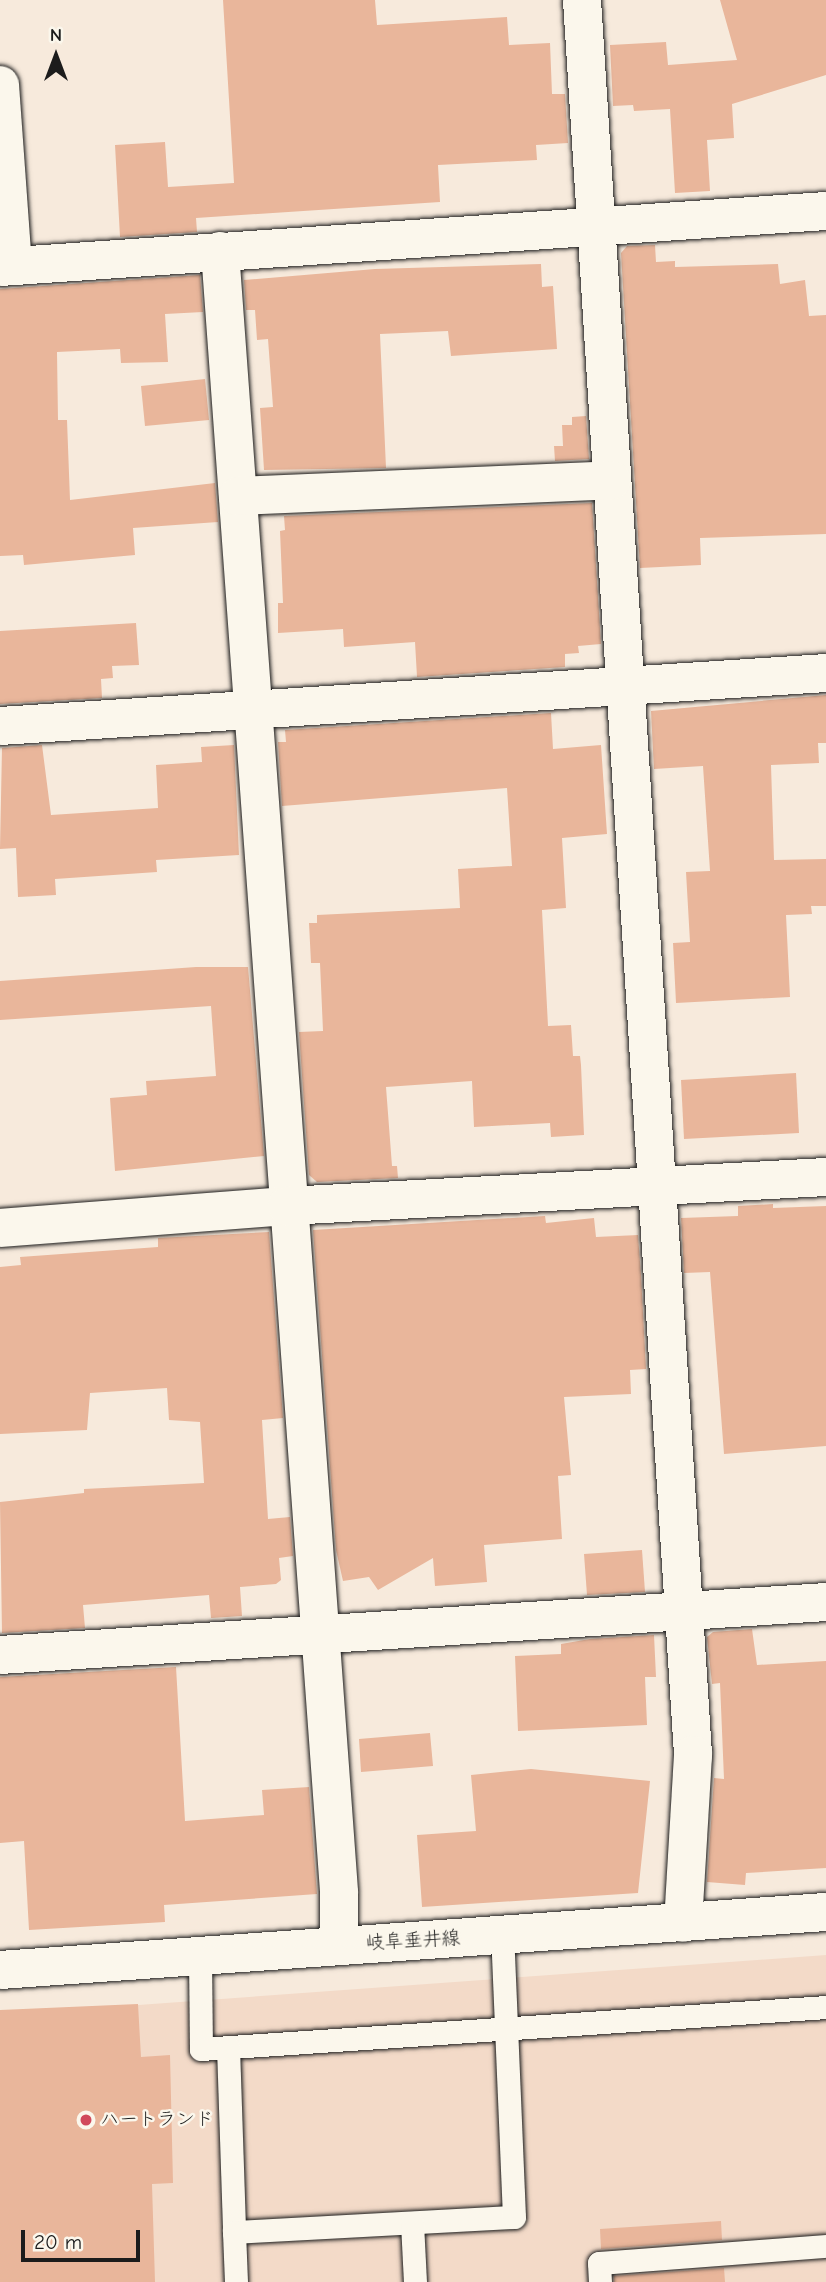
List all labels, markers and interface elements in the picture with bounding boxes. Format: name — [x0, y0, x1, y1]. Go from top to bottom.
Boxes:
north arrow — [21, 21, 91, 91]
text: N — [50, 24, 62, 46]
street label: 岐阜垂井線 — [365, 1927, 461, 1955]
place label: ハートランド — [100, 2109, 214, 2131]
marker: ハートランド — [78, 2112, 94, 2128]
scale bar — [24, 2216, 144, 2260]
text: 20 m — [34, 2230, 82, 2254]

